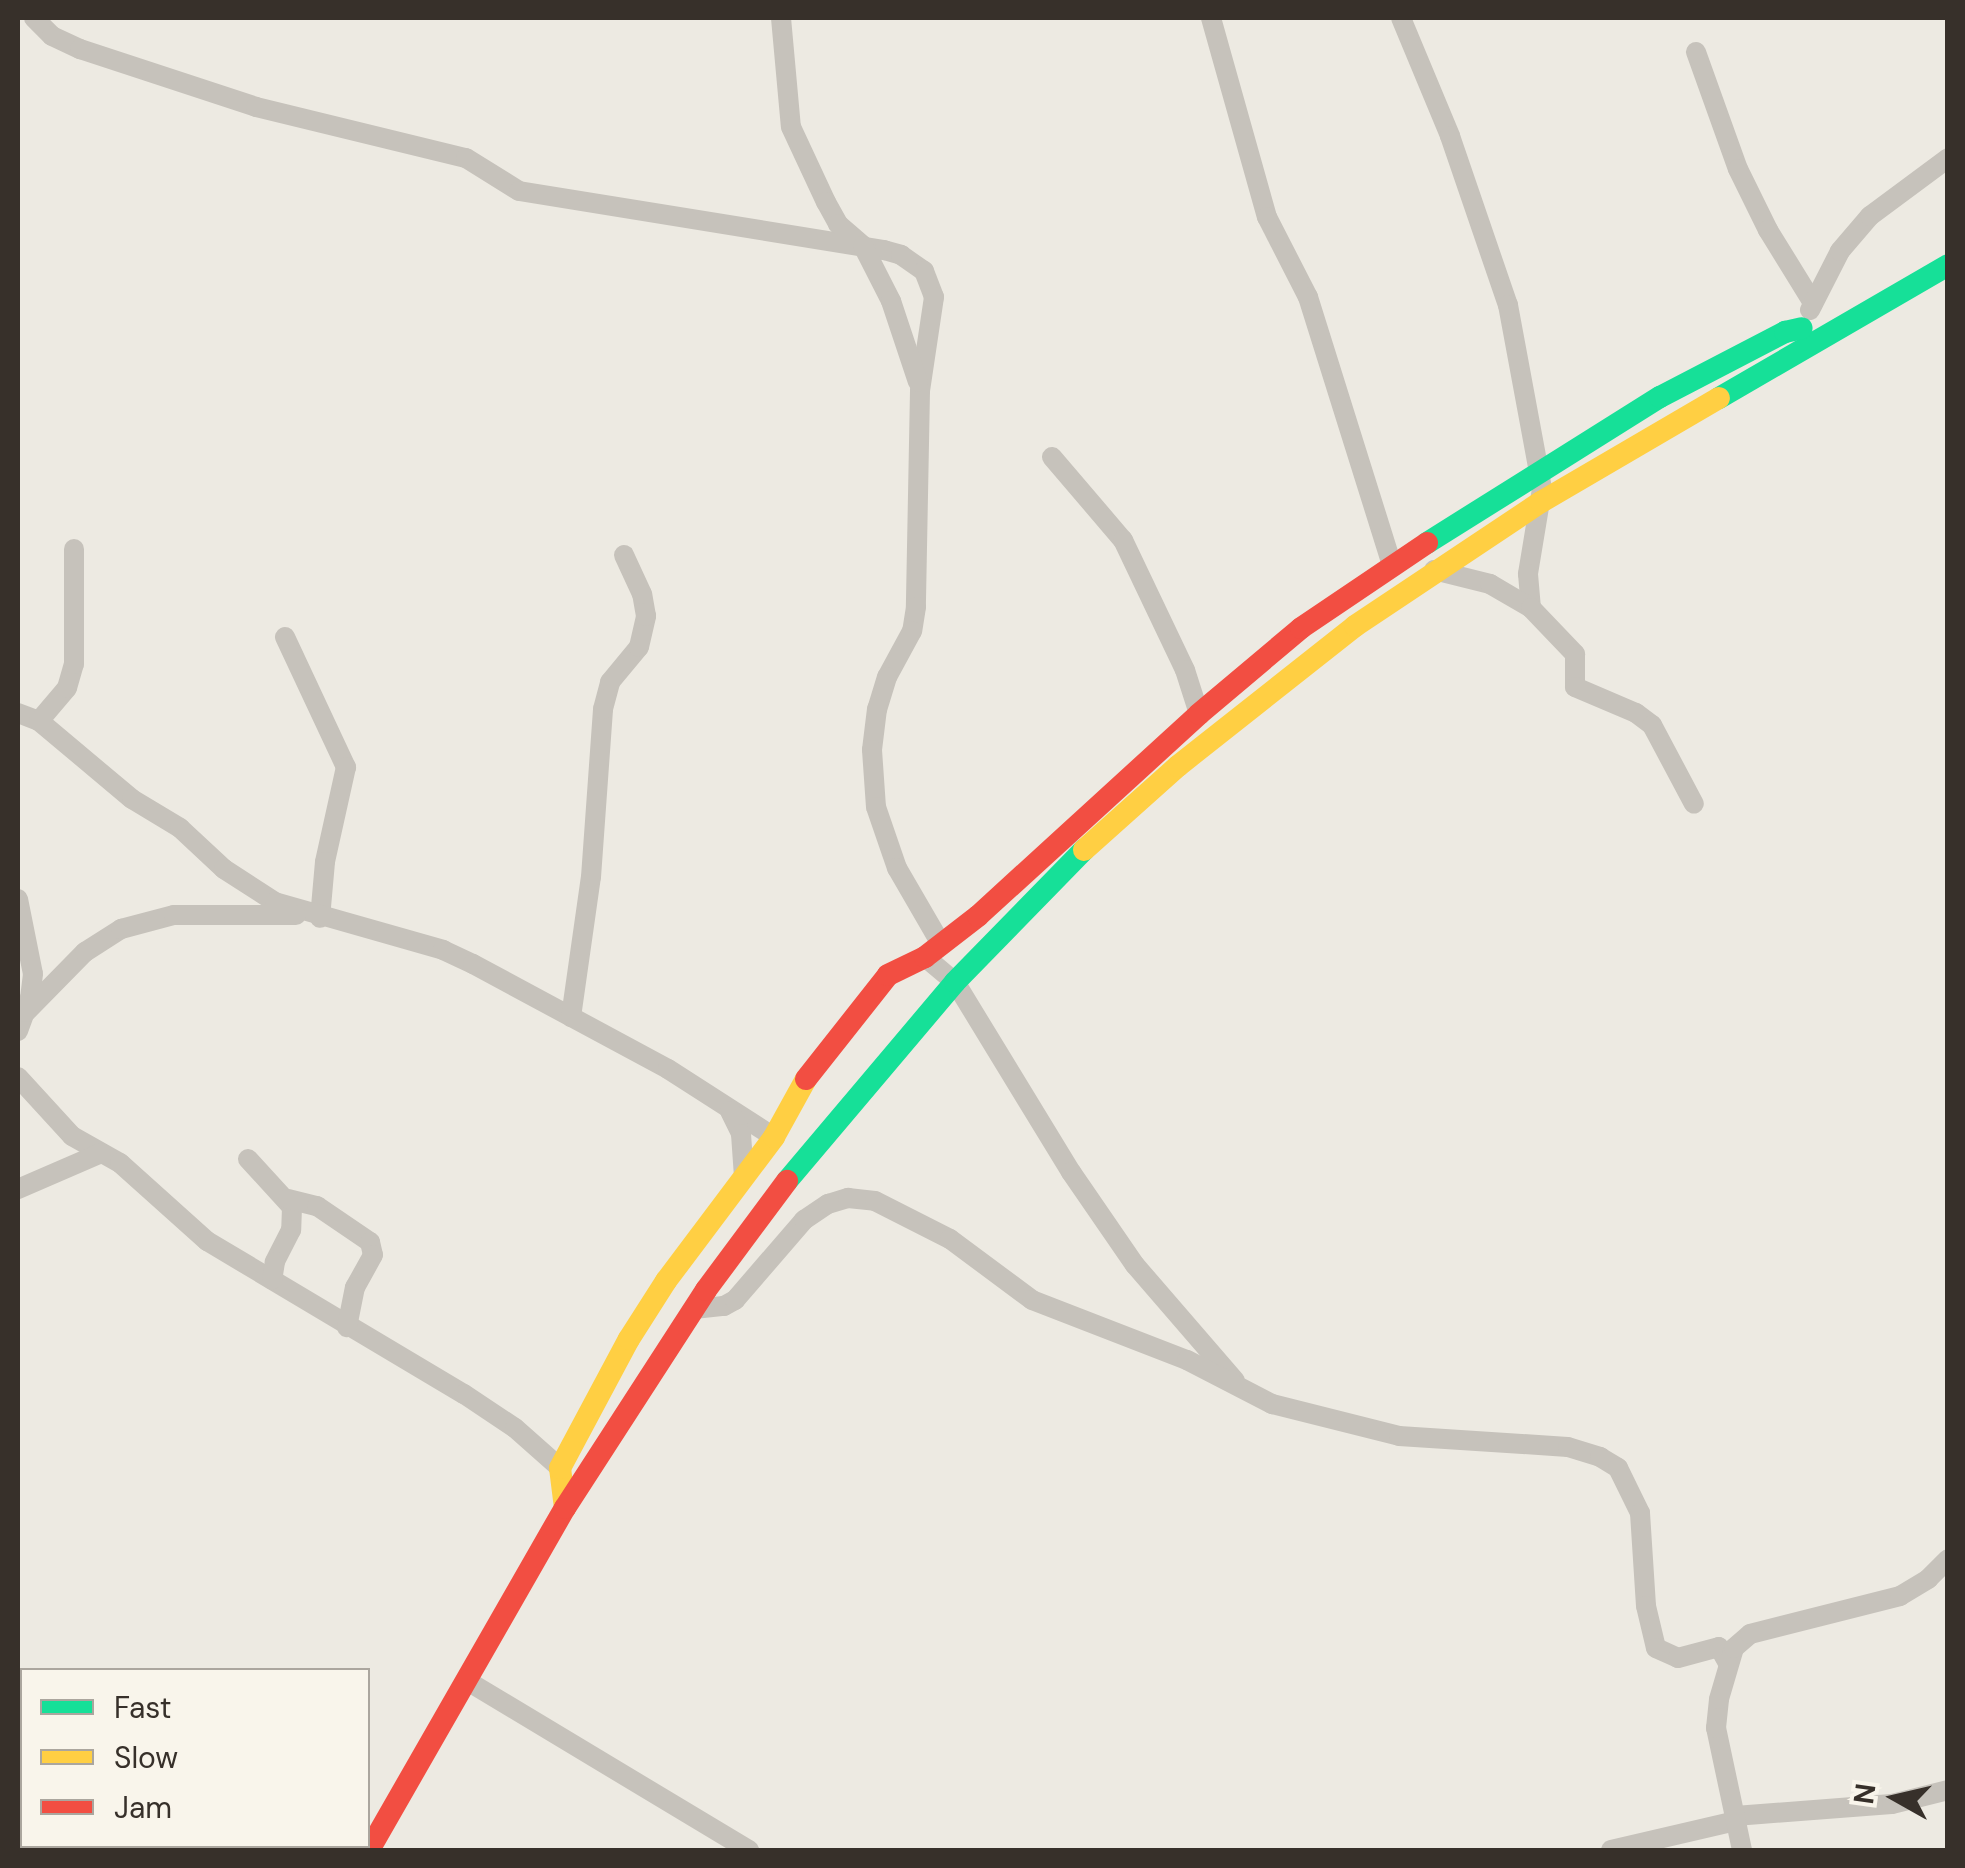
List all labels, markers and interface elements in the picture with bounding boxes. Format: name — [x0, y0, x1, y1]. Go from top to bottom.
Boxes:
legend — [20, 1668, 370, 1848]
text: Fast — [114, 1688, 172, 1727]
text: Slow — [114, 1738, 178, 1777]
north arrow — [1845, 1748, 1945, 1848]
text: N — [1845, 1781, 1885, 1806]
text: Jam — [114, 1788, 172, 1827]

